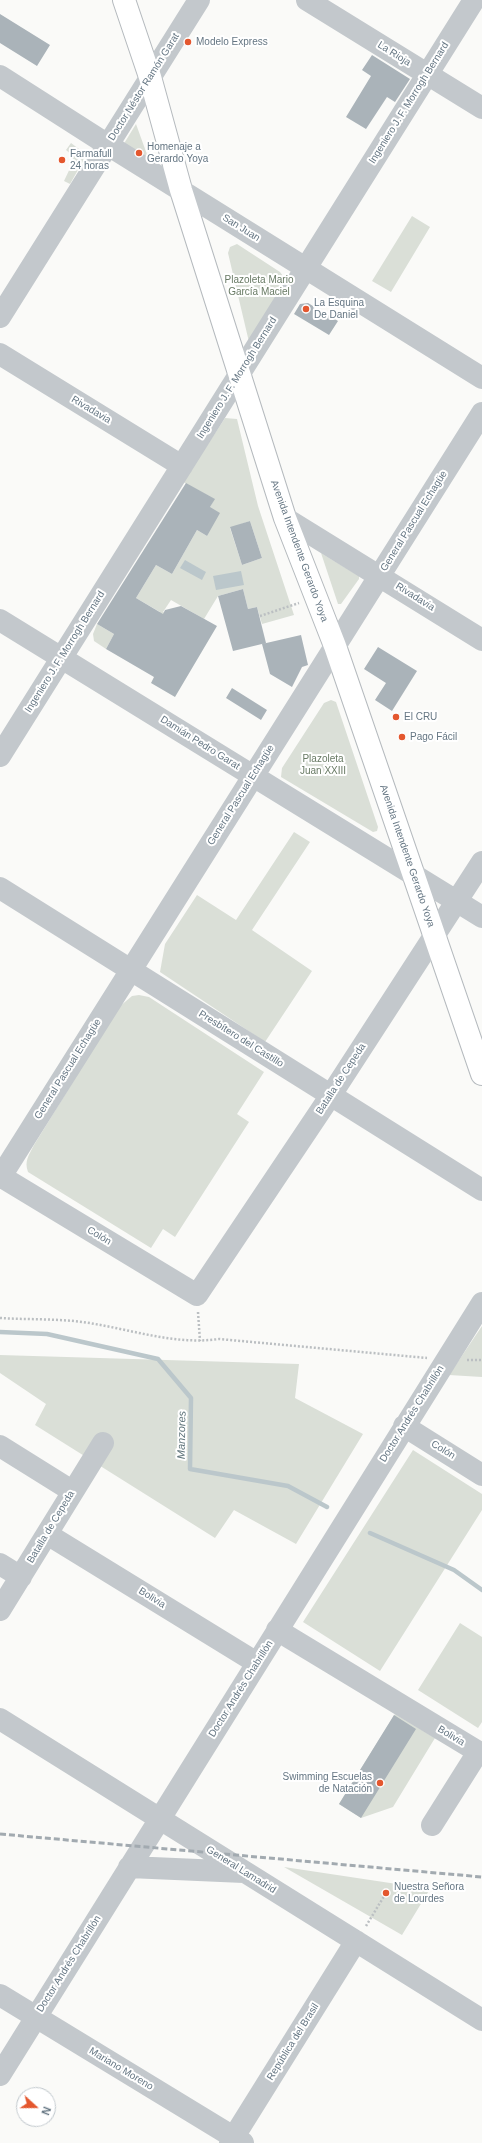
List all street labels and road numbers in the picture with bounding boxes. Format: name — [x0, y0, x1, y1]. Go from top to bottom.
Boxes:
street label: Doctor Néstor Ramón Garat — [106, 31, 182, 143]
street label: La Rioja — [375, 39, 413, 69]
street label: Ingeniero J. F. Morrogh Bernard — [367, 40, 451, 166]
street label: San Juan — [220, 212, 262, 244]
street label: Ingeniero J. F. Morrogh Bernard — [195, 315, 279, 441]
street label: Rivadavia — [69, 394, 113, 426]
street label: General Pascual Echagüe — [378, 469, 450, 573]
street label: Avenida Intendente Gerardo Yoya — [268, 478, 330, 624]
street label: Rivadavia — [393, 580, 437, 614]
street label: Ingeniero J. F. Morrogh Bernard — [23, 589, 107, 715]
street label: Damián Pedro Garat — [158, 714, 242, 772]
street label: General Pascual Echagüe — [205, 743, 277, 847]
street label: Avenida Intendente Gerardo Yoya — [377, 783, 437, 929]
street label: Presbítero del Castillo — [196, 1008, 286, 1070]
street label: General Pascual Echagüe — [32, 1017, 104, 1121]
street label: Batalla de Cepeda — [314, 1041, 368, 1117]
street label: Colón — [85, 1224, 113, 1248]
street label: Doctor Andrés Chabrillón — [377, 1363, 447, 1465]
street label: Colón — [429, 1438, 457, 1462]
street label: Batalla de Cepeda — [25, 1489, 77, 1565]
street label: Bolivia — [136, 1585, 168, 1611]
street label: Doctor Andrés Chabrillón — [206, 1638, 276, 1740]
street label: Bolivia — [435, 1723, 467, 1749]
street label: General Lamadrid — [204, 1844, 278, 1896]
street label: Doctor Andrés Chabrillón — [34, 1913, 104, 2015]
street label: República del Brasil — [264, 2001, 322, 2083]
street label: Mariano Moreno — [87, 2045, 155, 2093]

